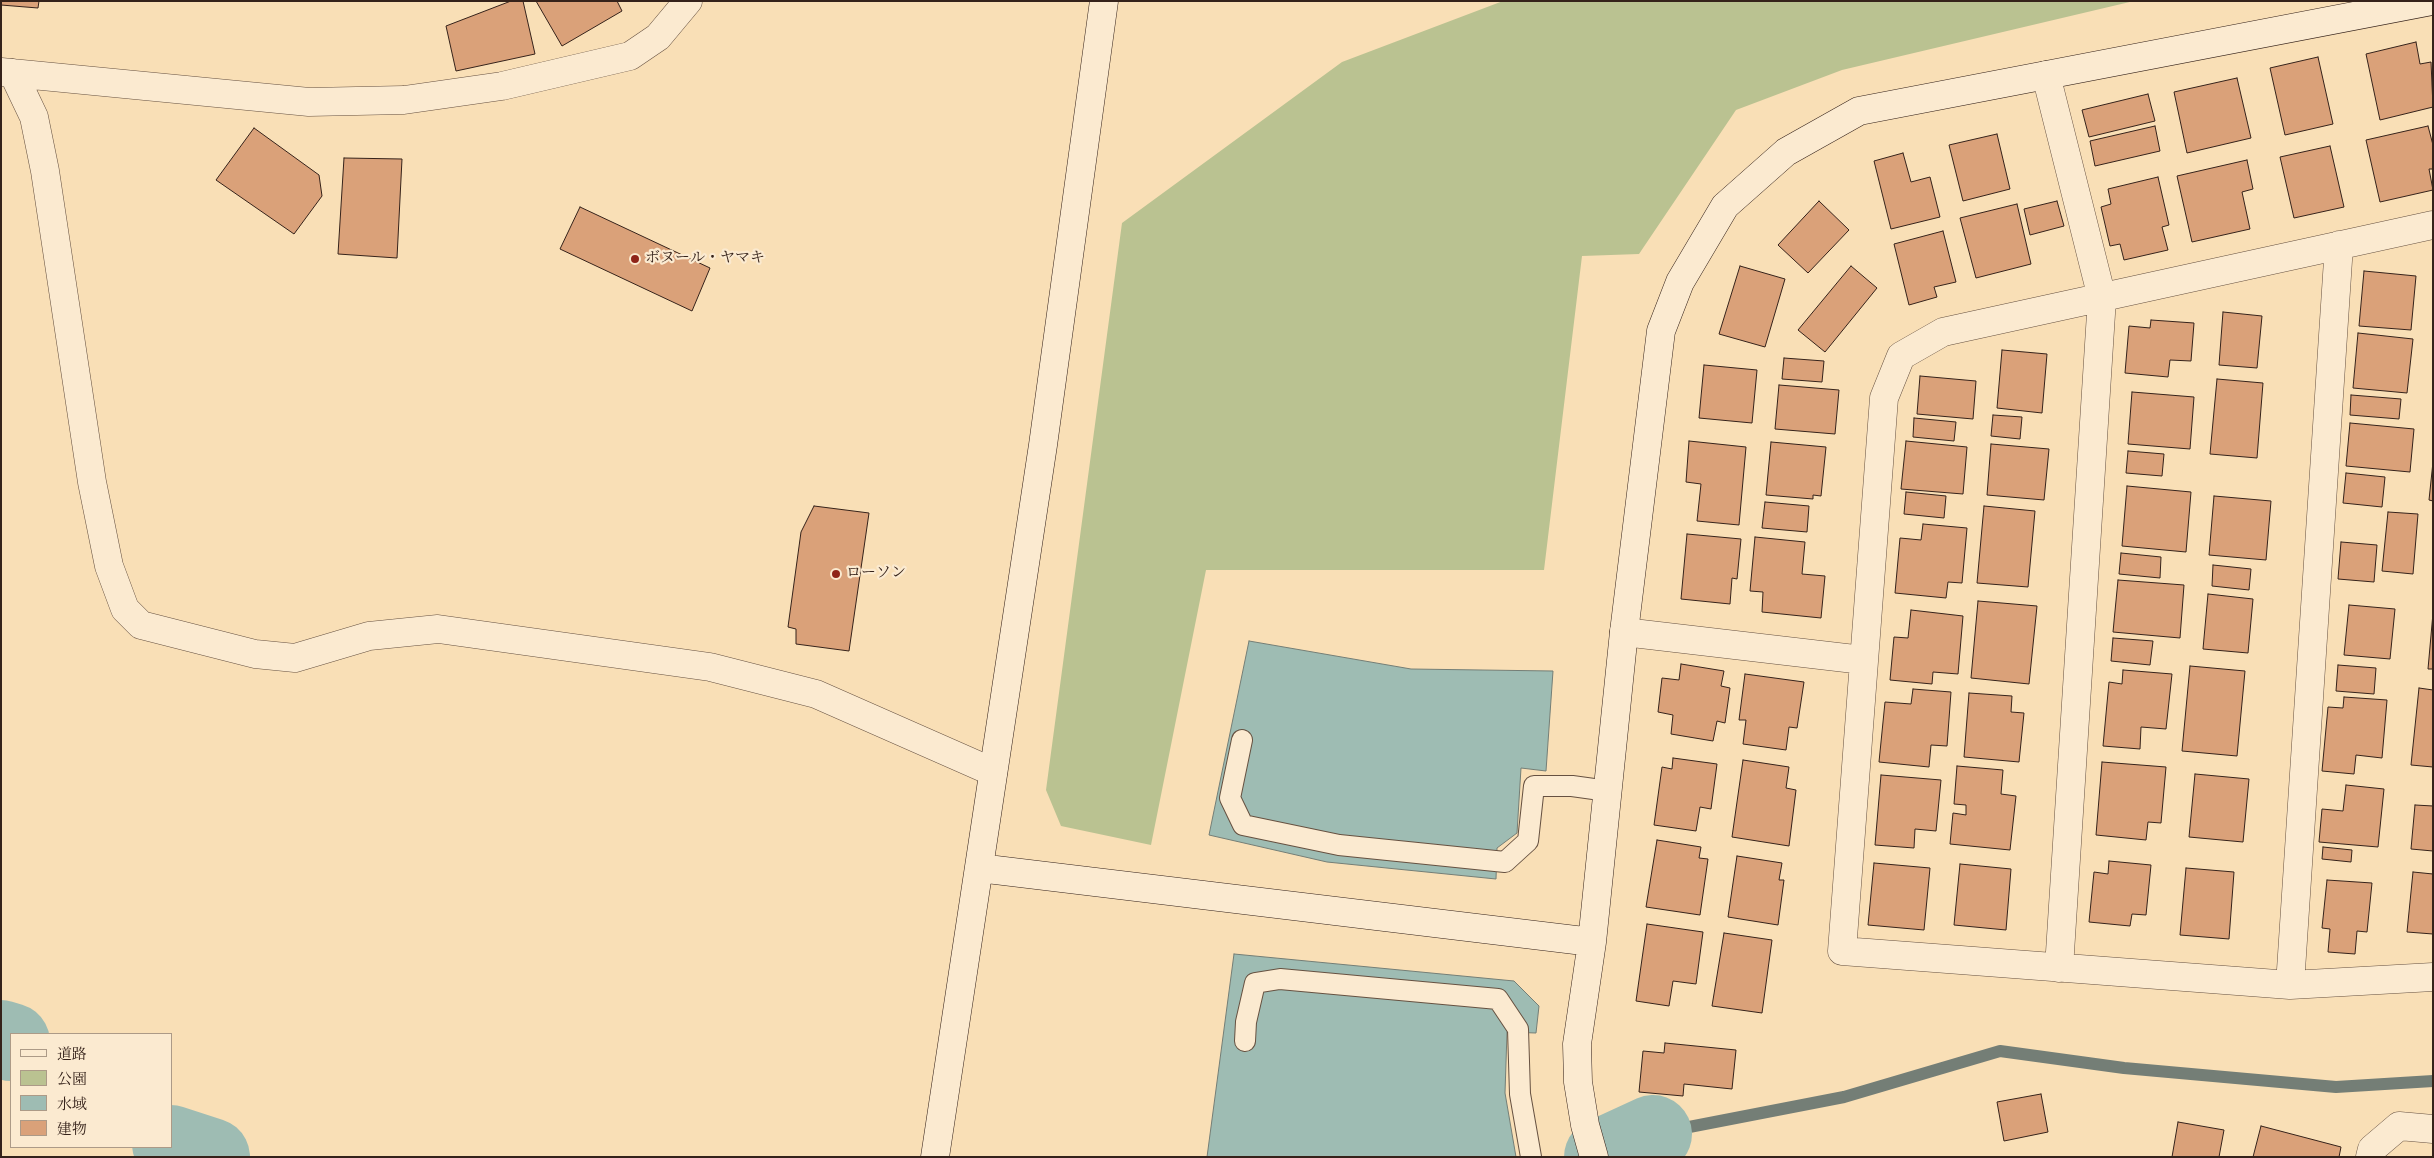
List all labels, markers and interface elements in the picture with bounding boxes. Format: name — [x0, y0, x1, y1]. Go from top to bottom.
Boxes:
place label: ボヌール・ヤマキ — [645, 250, 765, 268]
marker: ボヌール・ヤマキ — [629, 253, 641, 265]
place label: ローソン — [846, 565, 906, 583]
marker: ローソン — [830, 568, 842, 580]
legend — [10, 1033, 172, 1148]
text: 道路 — [57, 1045, 87, 1064]
text: 公園 — [57, 1070, 87, 1089]
text: 水域 — [57, 1095, 87, 1114]
text: 建物 — [57, 1120, 87, 1139]

